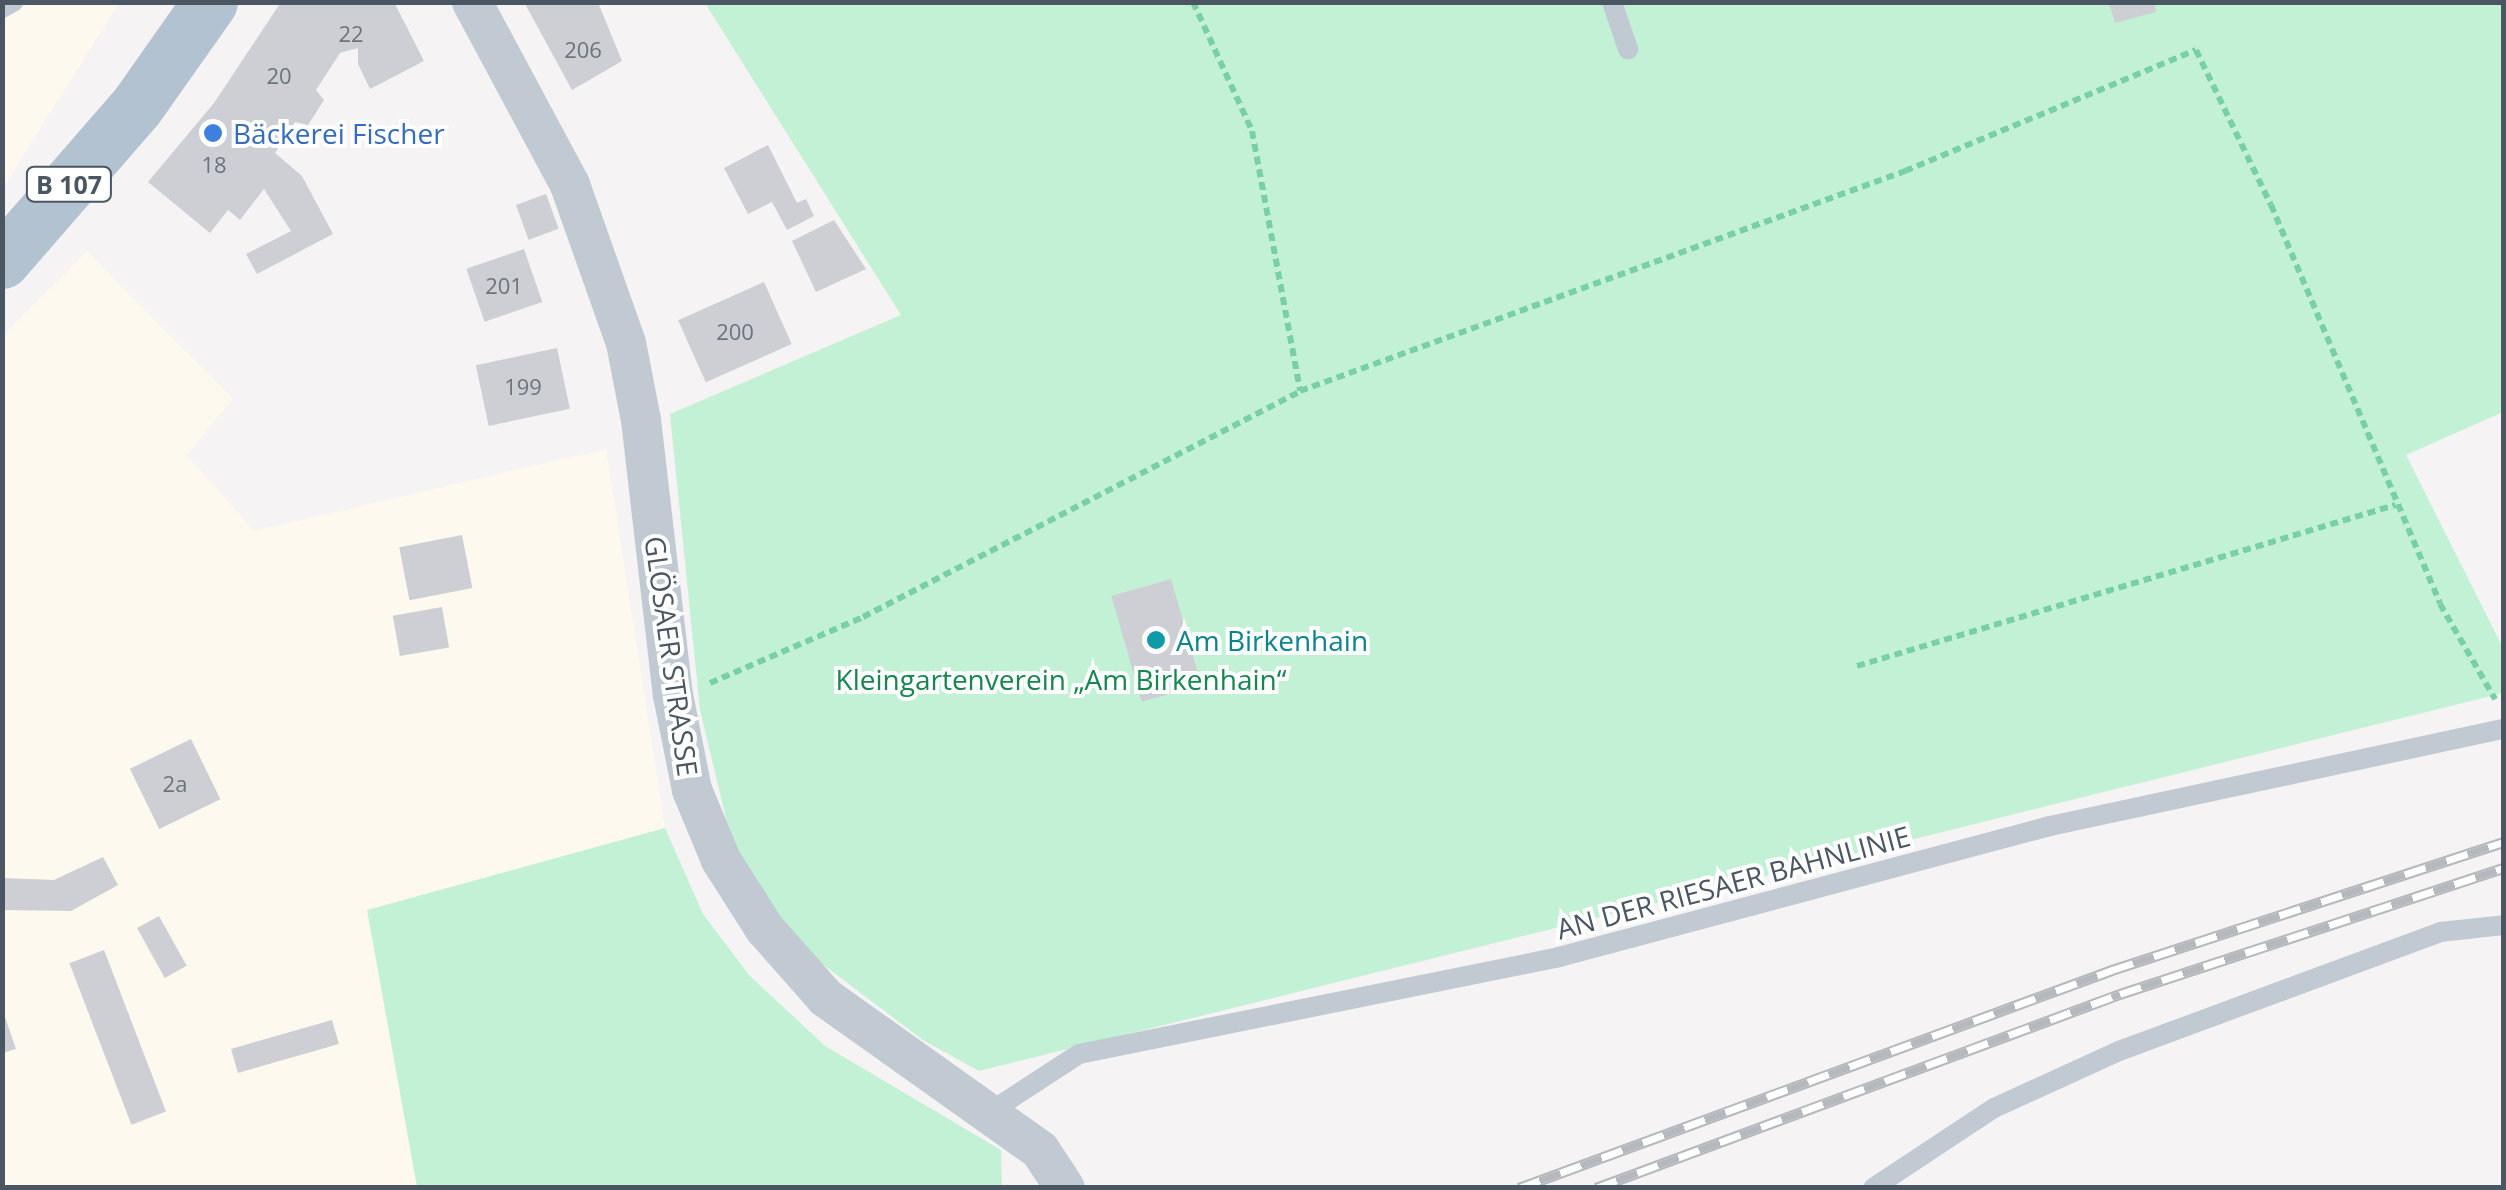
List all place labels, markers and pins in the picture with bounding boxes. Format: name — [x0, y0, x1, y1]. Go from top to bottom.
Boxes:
place label: Bäckerei Fischer — [233, 116, 445, 150]
marker: Bäckerei Fischer — [202, 122, 224, 144]
place label: Am Birkenhain — [1176, 623, 1368, 657]
marker: Am Birkenhain — [1145, 629, 1167, 651]

